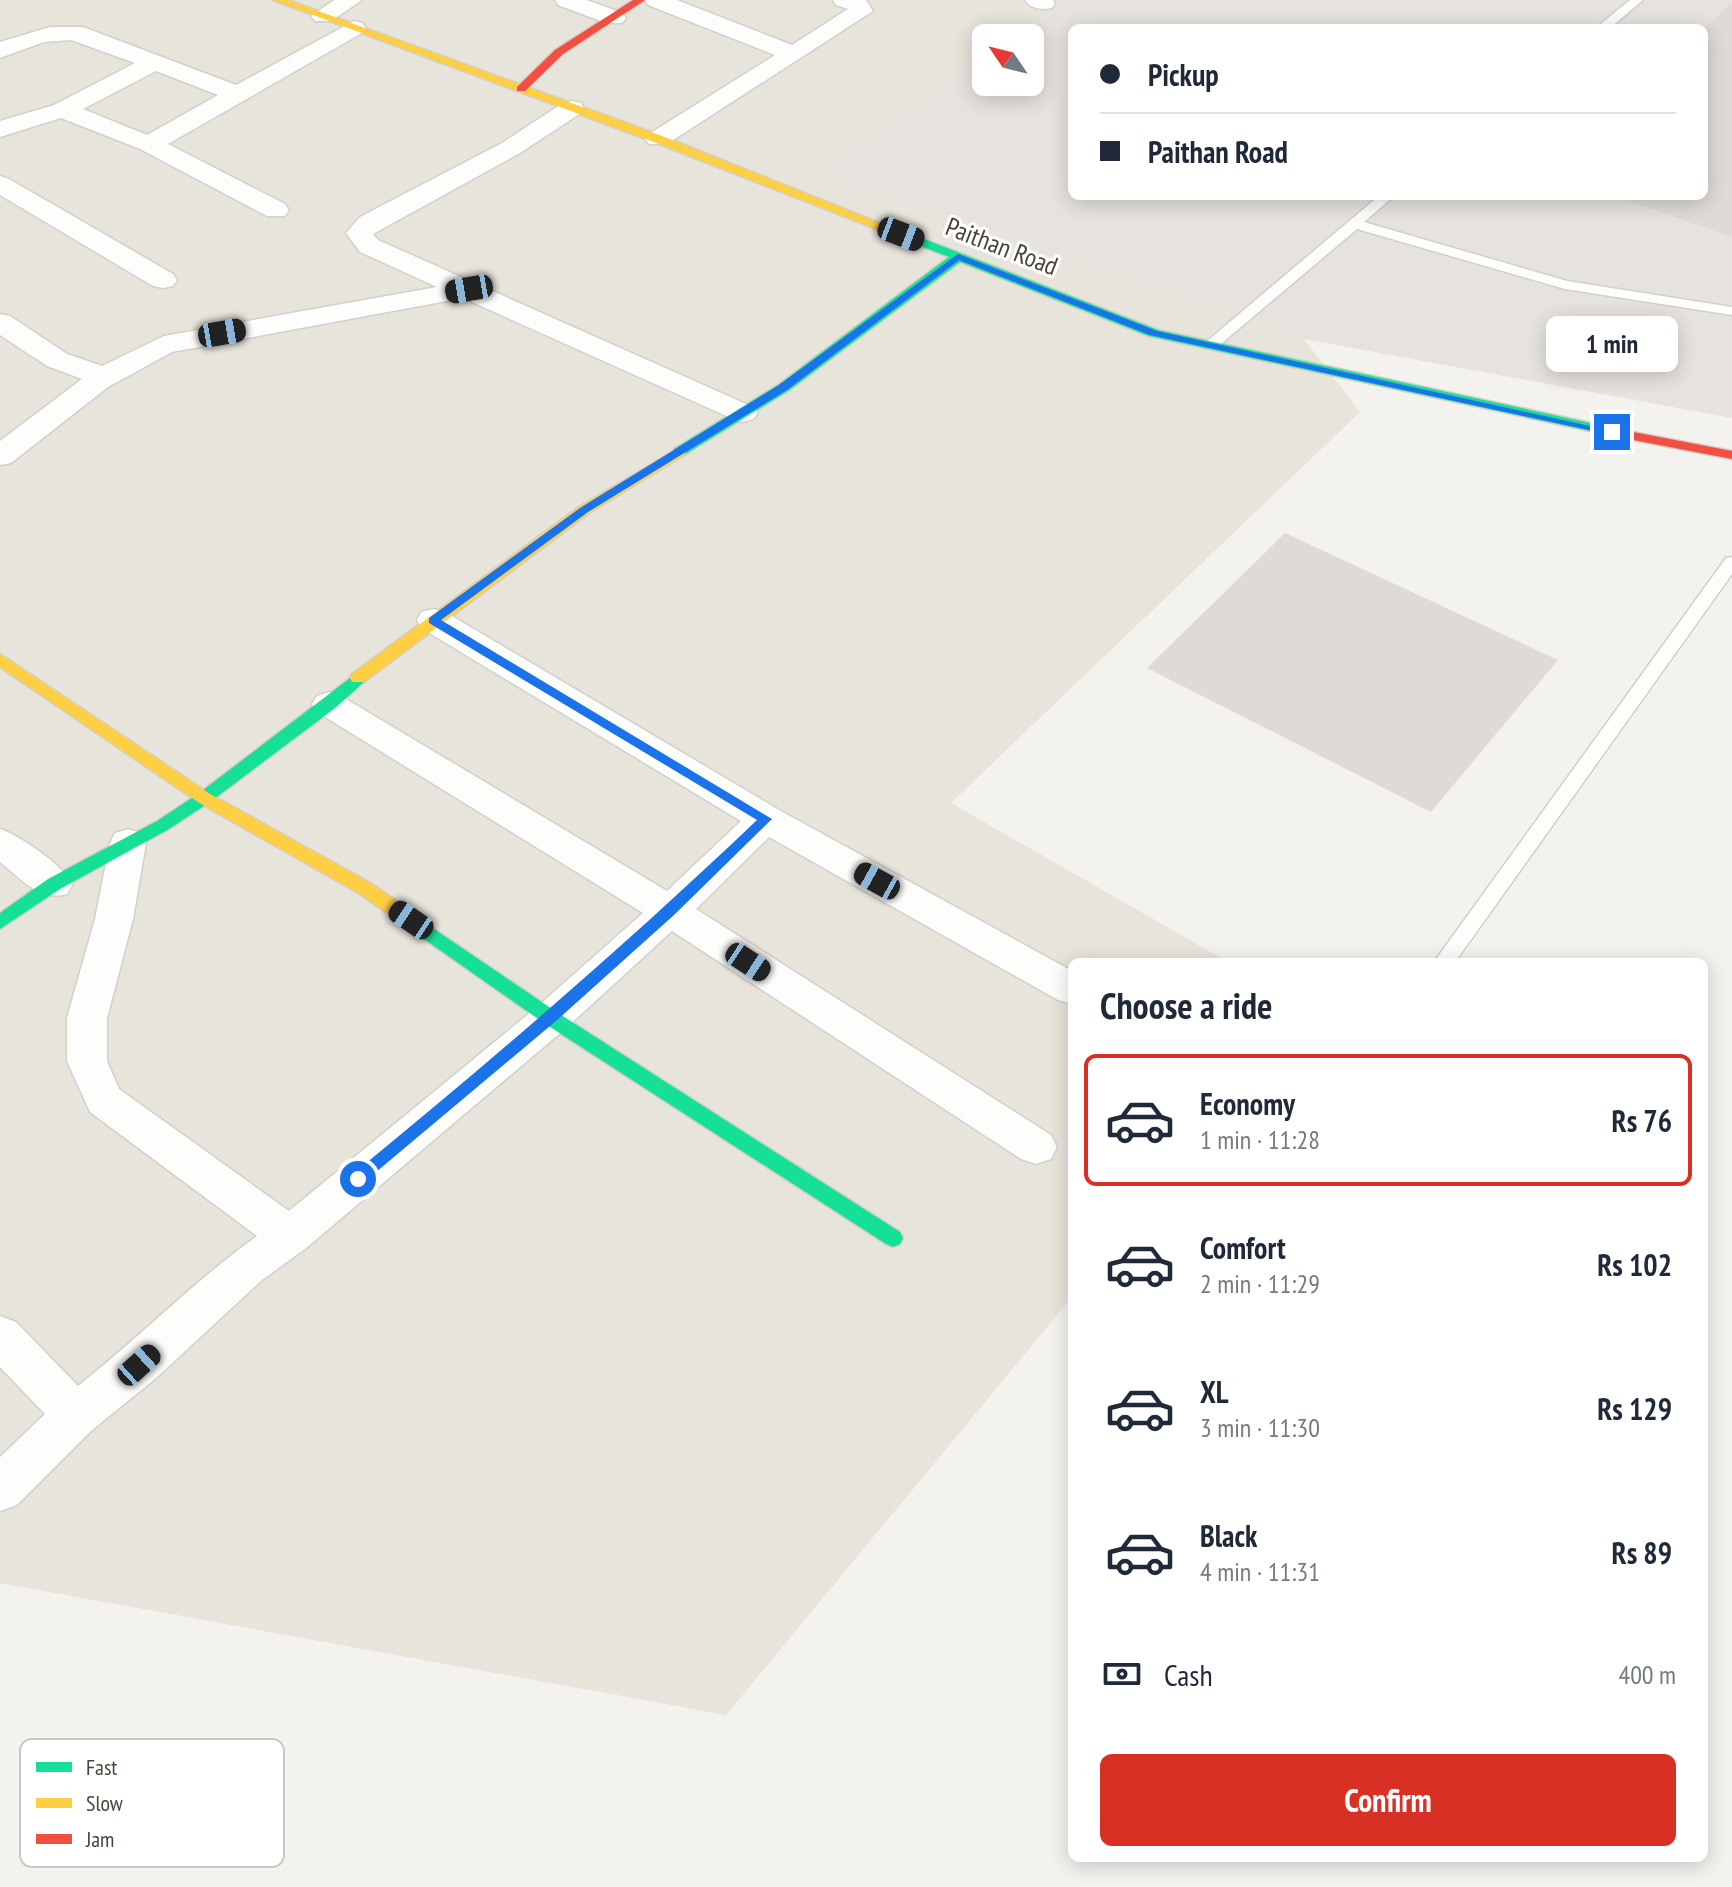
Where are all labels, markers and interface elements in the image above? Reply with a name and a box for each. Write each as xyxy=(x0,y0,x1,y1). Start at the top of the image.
north arrow xyxy=(972,24,1044,96)
map controls xyxy=(972,24,1044,96)
text: Pickup xyxy=(1148,55,1219,94)
text: Paithan Road xyxy=(1148,132,1288,171)
street label: Paithan Road xyxy=(941,210,1063,282)
car xyxy=(874,214,928,254)
car xyxy=(443,273,495,305)
callout: 1 min xyxy=(1546,316,1678,372)
car xyxy=(196,317,248,349)
text: 1 min xyxy=(1586,327,1638,360)
route end xyxy=(1594,414,1630,450)
car xyxy=(850,859,904,903)
car xyxy=(384,897,438,943)
car xyxy=(721,939,775,985)
text: Choose a ride xyxy=(1100,982,1272,1029)
icon: car xyxy=(1104,1084,1176,1156)
text: Economy xyxy=(1200,1084,1295,1123)
text: Rs 76 xyxy=(1612,1101,1672,1140)
text: 1 min · 11:28 xyxy=(1200,1123,1320,1156)
route start xyxy=(340,1161,376,1197)
icon: car xyxy=(1104,1228,1176,1300)
text: Comfort xyxy=(1200,1228,1286,1267)
text: Rs 102 xyxy=(1597,1245,1672,1284)
text: 2 min · 11:29 xyxy=(1200,1267,1320,1300)
car xyxy=(113,1340,165,1390)
icon: car xyxy=(1104,1372,1176,1444)
text: XL xyxy=(1200,1372,1229,1411)
text: Rs 129 xyxy=(1597,1389,1672,1428)
text: 3 min · 11:30 xyxy=(1200,1411,1320,1444)
icon: car xyxy=(1104,1516,1176,1588)
text: Black xyxy=(1200,1516,1257,1555)
text: Rs 89 xyxy=(1612,1533,1672,1572)
text: 4 min · 11:31 xyxy=(1200,1555,1320,1588)
icon: cash xyxy=(1100,1652,1144,1696)
text: Cash xyxy=(1164,1655,1213,1694)
text: 400 m xyxy=(1618,1658,1676,1691)
legend xyxy=(20,1739,284,1867)
text: Fast xyxy=(86,1753,117,1781)
button: Confirm xyxy=(1100,1754,1676,1846)
text: Slow xyxy=(86,1789,123,1817)
text: Jam xyxy=(85,1825,114,1853)

